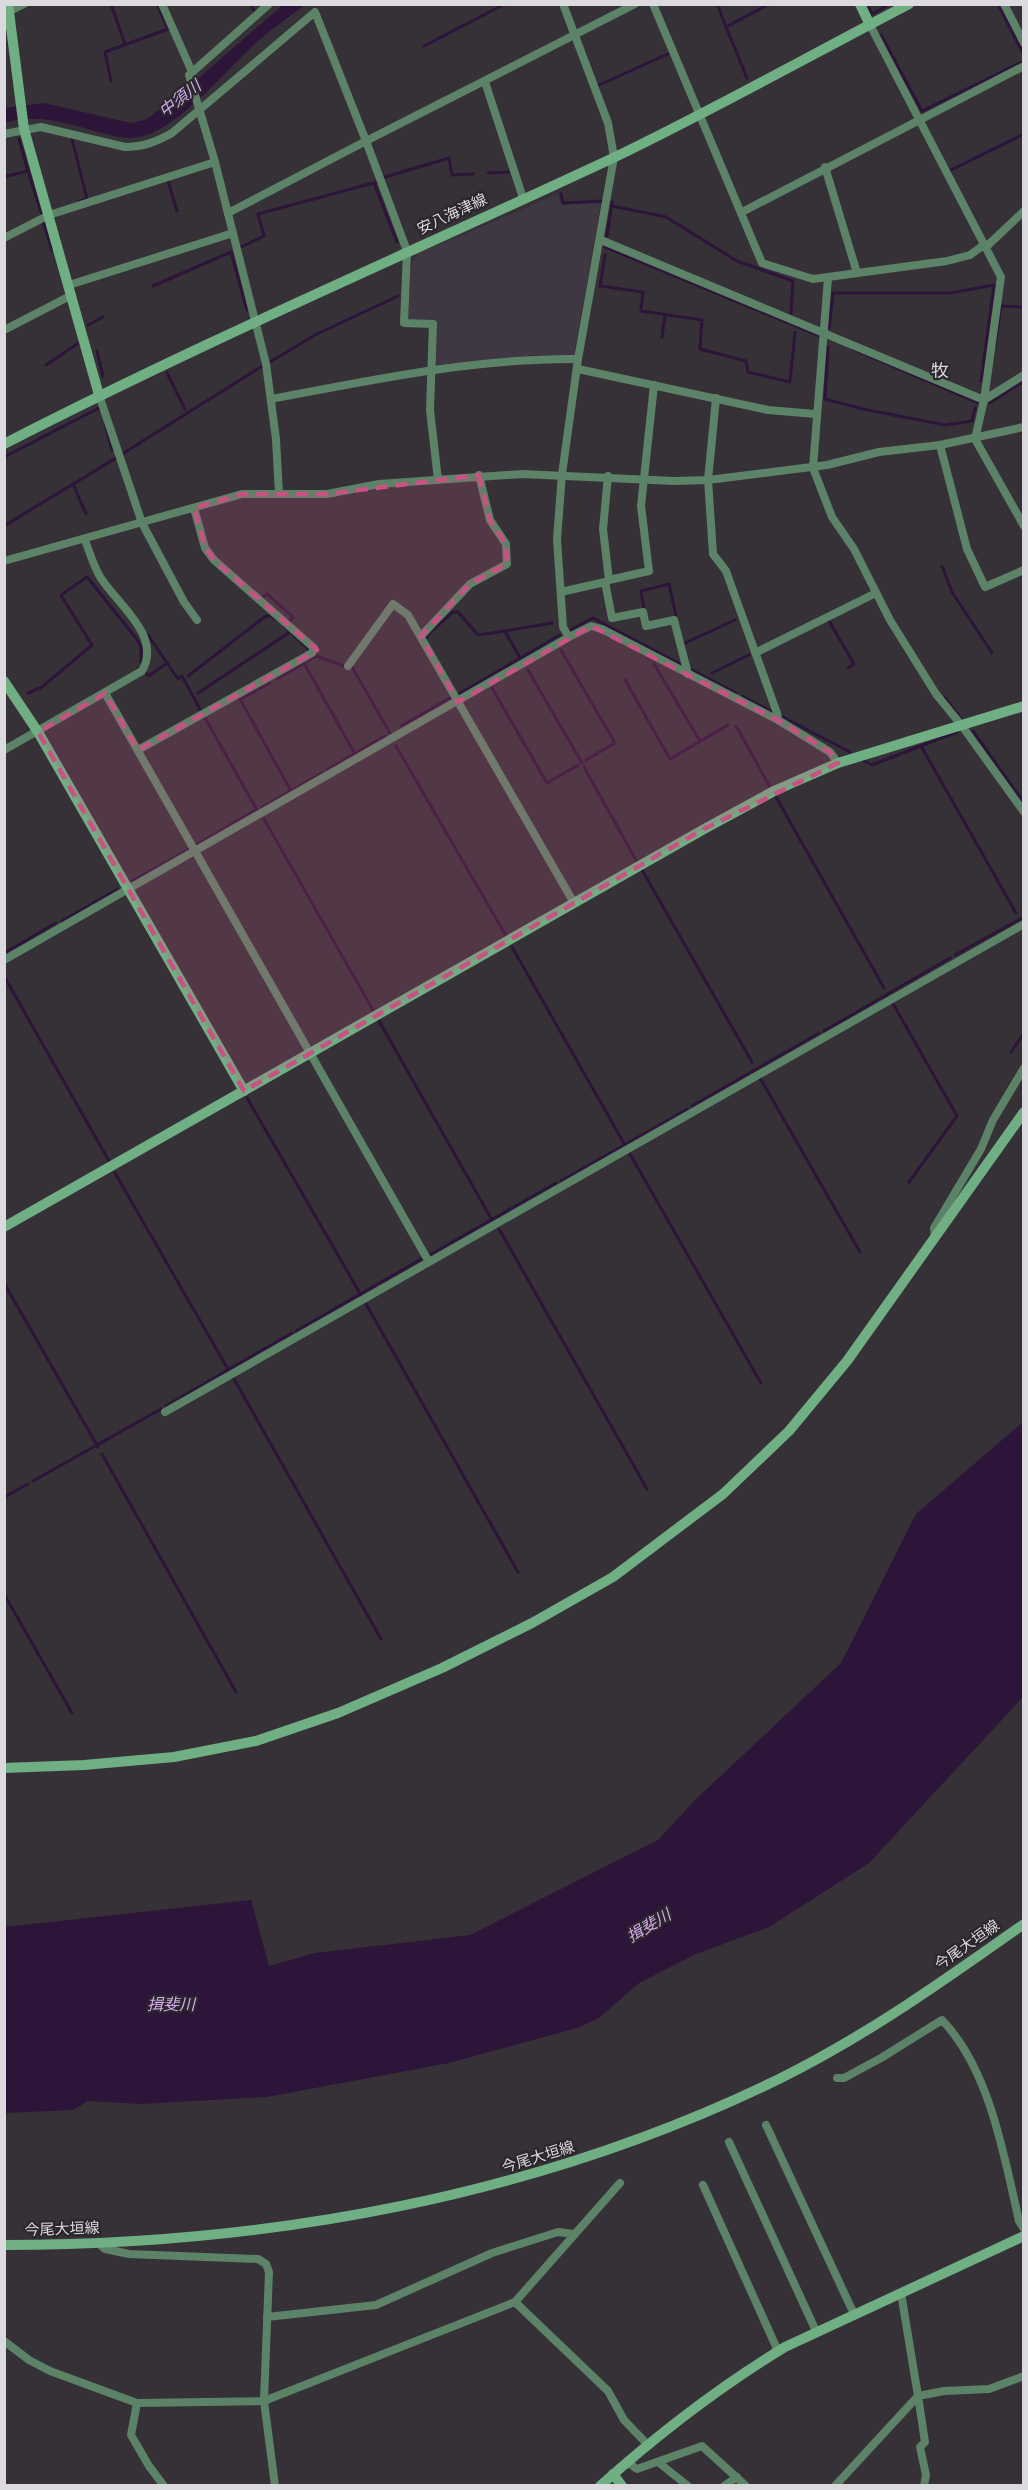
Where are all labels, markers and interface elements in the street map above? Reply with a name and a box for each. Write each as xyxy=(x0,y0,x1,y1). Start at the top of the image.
water label: 中須川 xyxy=(154,74,207,122)
street label: 安八海津線 xyxy=(414,189,490,239)
district label: 牧 xyxy=(931,359,949,383)
water label: 揖斐川 xyxy=(623,1903,677,1948)
street label: 今尾大垣線 xyxy=(931,1915,1003,1975)
water label: 揖斐川 xyxy=(147,1994,197,2016)
street label: 今尾大垣線 xyxy=(499,2136,577,2178)
street label: 今尾大垣線 xyxy=(24,2218,100,2240)

